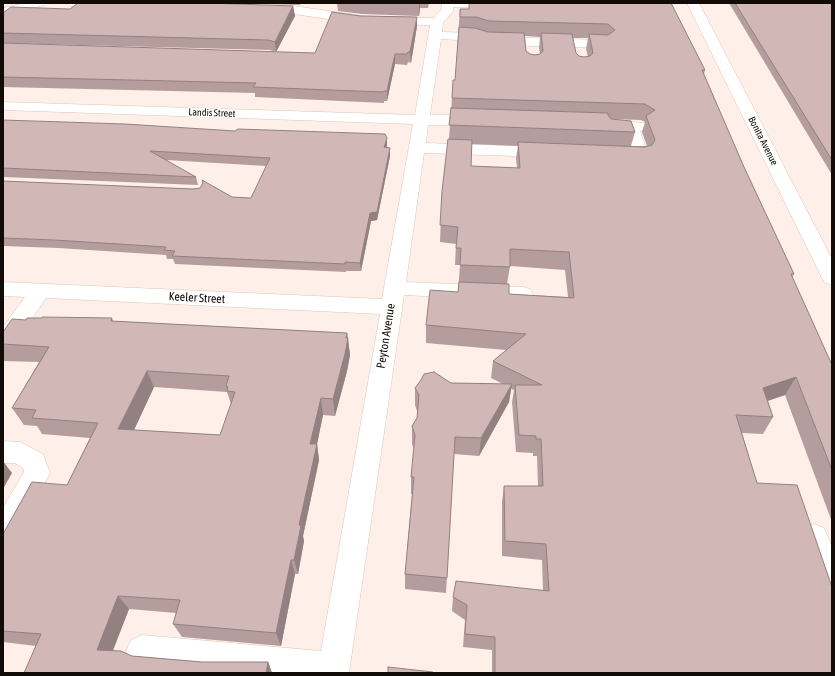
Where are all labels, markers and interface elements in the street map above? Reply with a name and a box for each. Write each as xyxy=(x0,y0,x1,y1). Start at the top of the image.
street label: Landis Street xyxy=(188,106,236,120)
street label: Bonita Avenue xyxy=(746,115,780,167)
street label: Keeler Street xyxy=(168,289,226,307)
street label: Peyton Avenue xyxy=(374,302,398,370)

